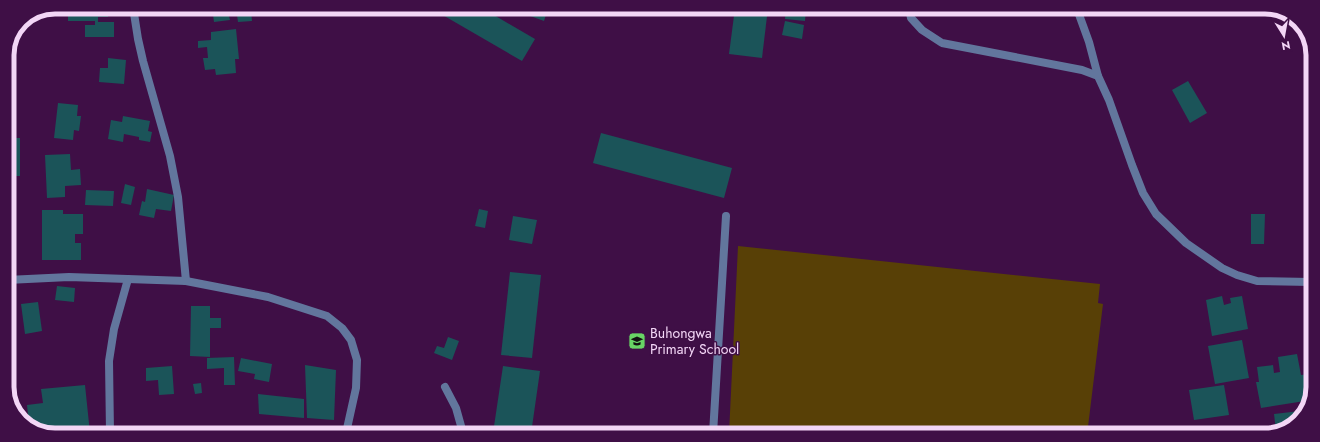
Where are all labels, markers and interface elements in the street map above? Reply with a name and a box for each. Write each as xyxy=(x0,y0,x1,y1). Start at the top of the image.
north arrow xyxy=(1264,16,1304,56)
text: N xyxy=(1280,37,1292,55)
place label: Buhongwa Primary School xyxy=(650,323,739,359)
school or university icon: Buhongwa Primary School xyxy=(627,331,647,351)

